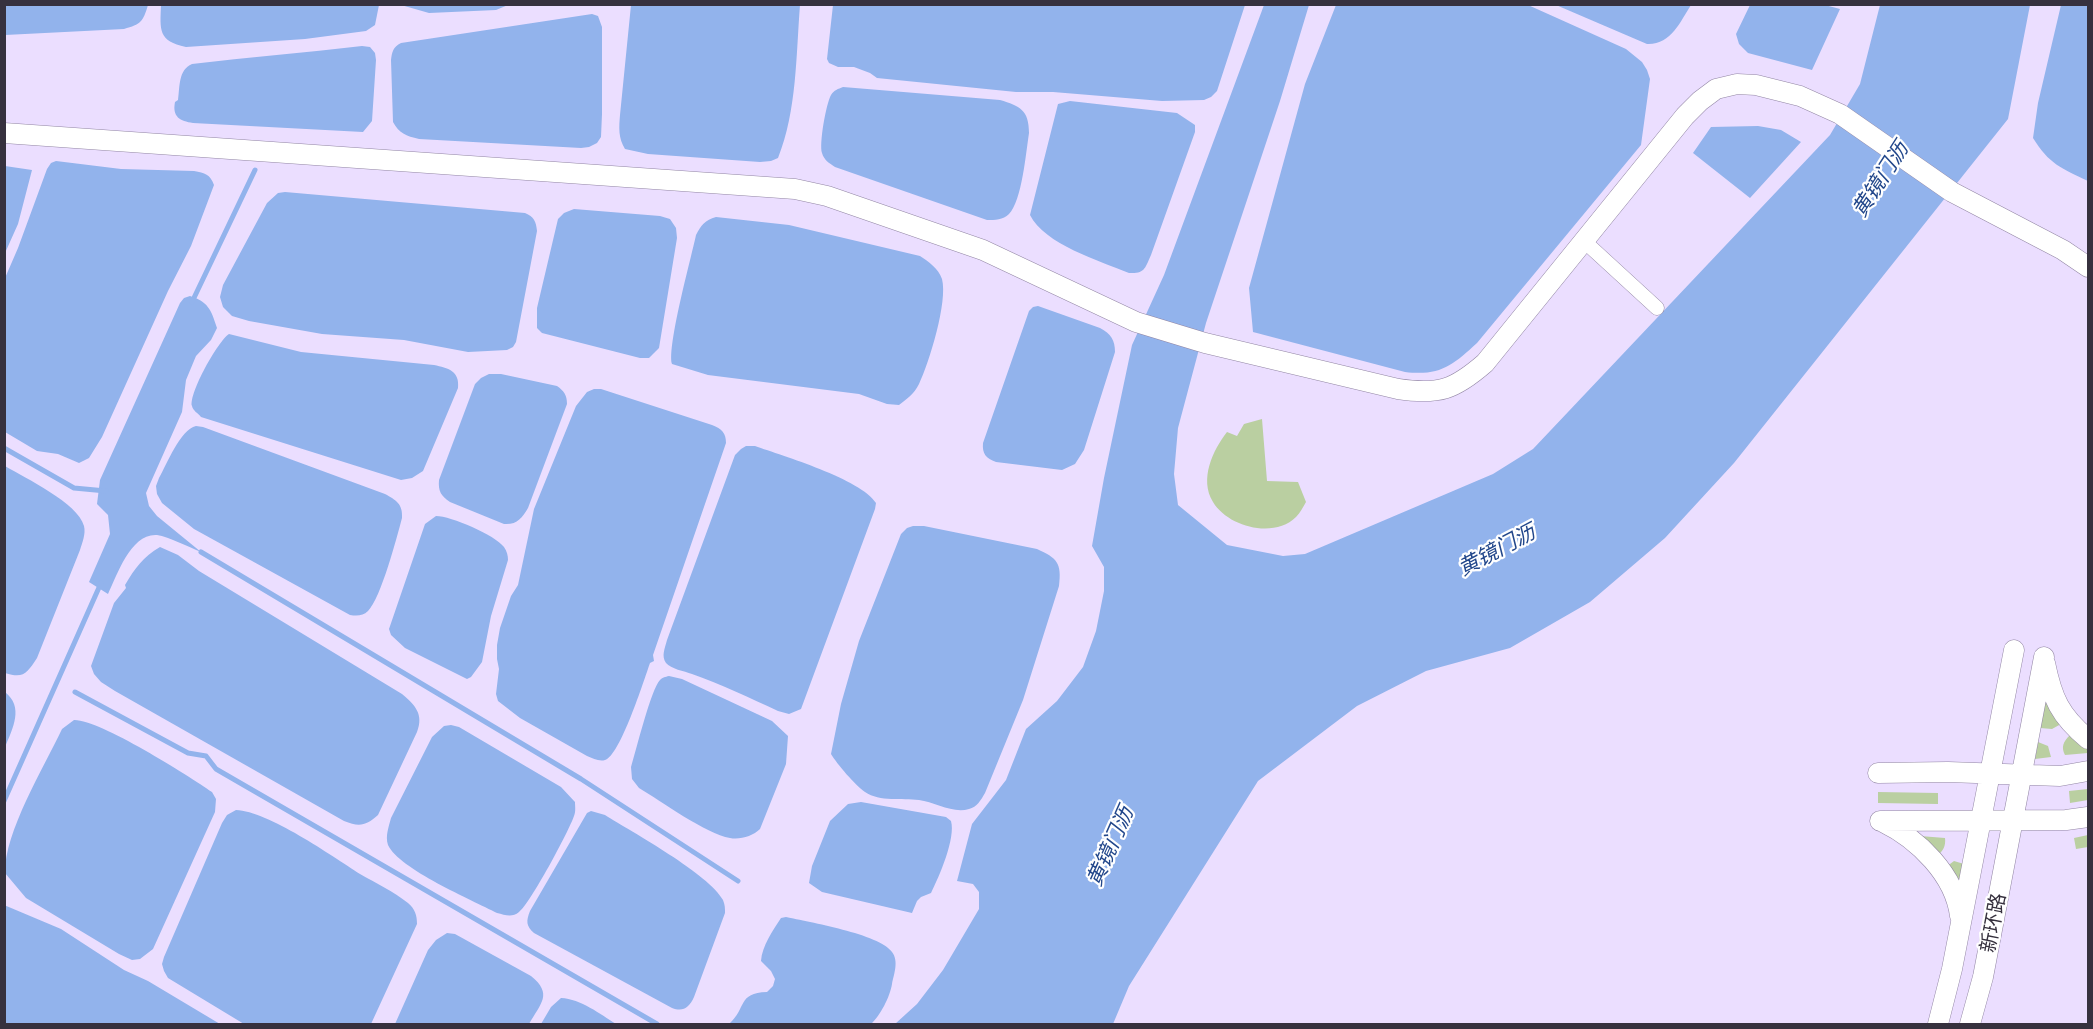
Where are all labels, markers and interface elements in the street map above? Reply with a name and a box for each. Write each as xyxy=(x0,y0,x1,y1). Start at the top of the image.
water label: 黄镜门沥 xyxy=(1848,138,1914,222)
water label: 黄镜门沥 xyxy=(1454,520,1540,582)
water label: 黄镜门沥 xyxy=(1082,804,1140,890)
street label: 新环路 xyxy=(1976,891,2012,955)

